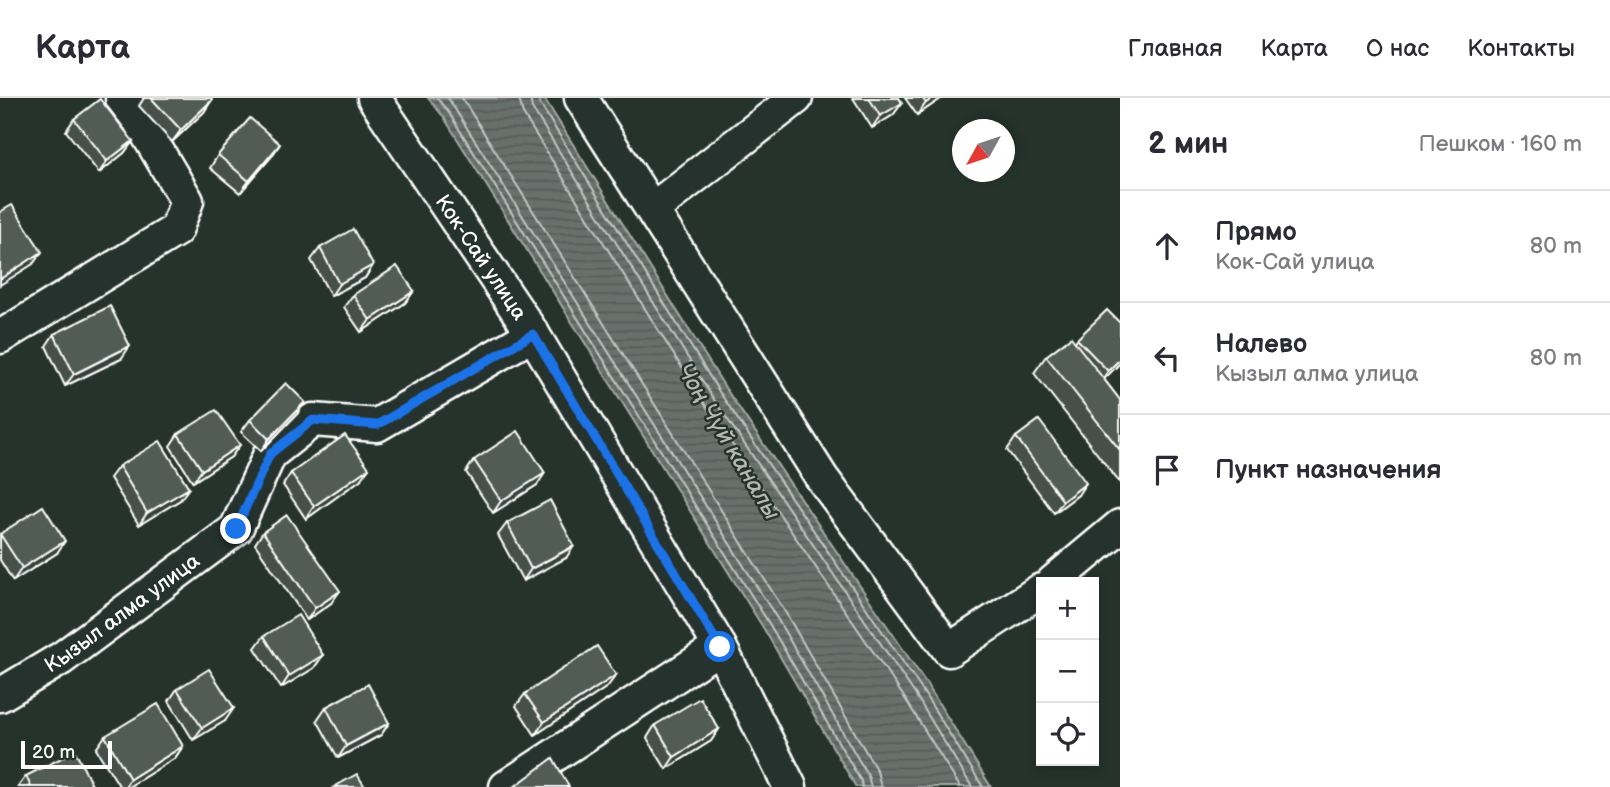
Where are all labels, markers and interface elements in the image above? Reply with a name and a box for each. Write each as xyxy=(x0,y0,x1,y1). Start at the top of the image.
text: Карта xyxy=(35,28,130,68)
text: Главная xyxy=(1128,34,1222,63)
text: Карта xyxy=(1260,34,1328,63)
text: О нас xyxy=(1366,34,1429,63)
text: Контакты xyxy=(1467,34,1575,63)
north arrow xyxy=(952,119,1015,182)
text: 2 мин xyxy=(1148,126,1228,162)
text: Пешком · 160 m xyxy=(1419,130,1582,158)
street label: Кок-Сай улица xyxy=(430,190,532,325)
text: Прямо xyxy=(1215,217,1297,248)
icon: ahead xyxy=(1148,227,1186,265)
text: 80 m xyxy=(1530,232,1582,260)
text: Кок-Сай улица xyxy=(1215,248,1375,276)
text: Налево xyxy=(1215,329,1307,360)
icon: left xyxy=(1148,339,1186,377)
text: 80 m xyxy=(1530,344,1582,372)
water label: Чоң Чүй каналы xyxy=(670,358,786,525)
text: Кызыл алма улица xyxy=(1215,360,1419,388)
icon: arrive xyxy=(1148,451,1186,489)
text: Пункт назначения xyxy=(1215,455,1441,486)
route end xyxy=(220,513,251,544)
street label: Кызыл алма улица xyxy=(40,548,205,678)
map controls xyxy=(1036,577,1099,766)
button: + xyxy=(1036,577,1099,640)
route start xyxy=(704,631,735,662)
button: − xyxy=(1036,640,1099,703)
button: locate xyxy=(1036,703,1099,766)
scale bar xyxy=(21,738,112,770)
text: 20 m xyxy=(32,741,75,764)

